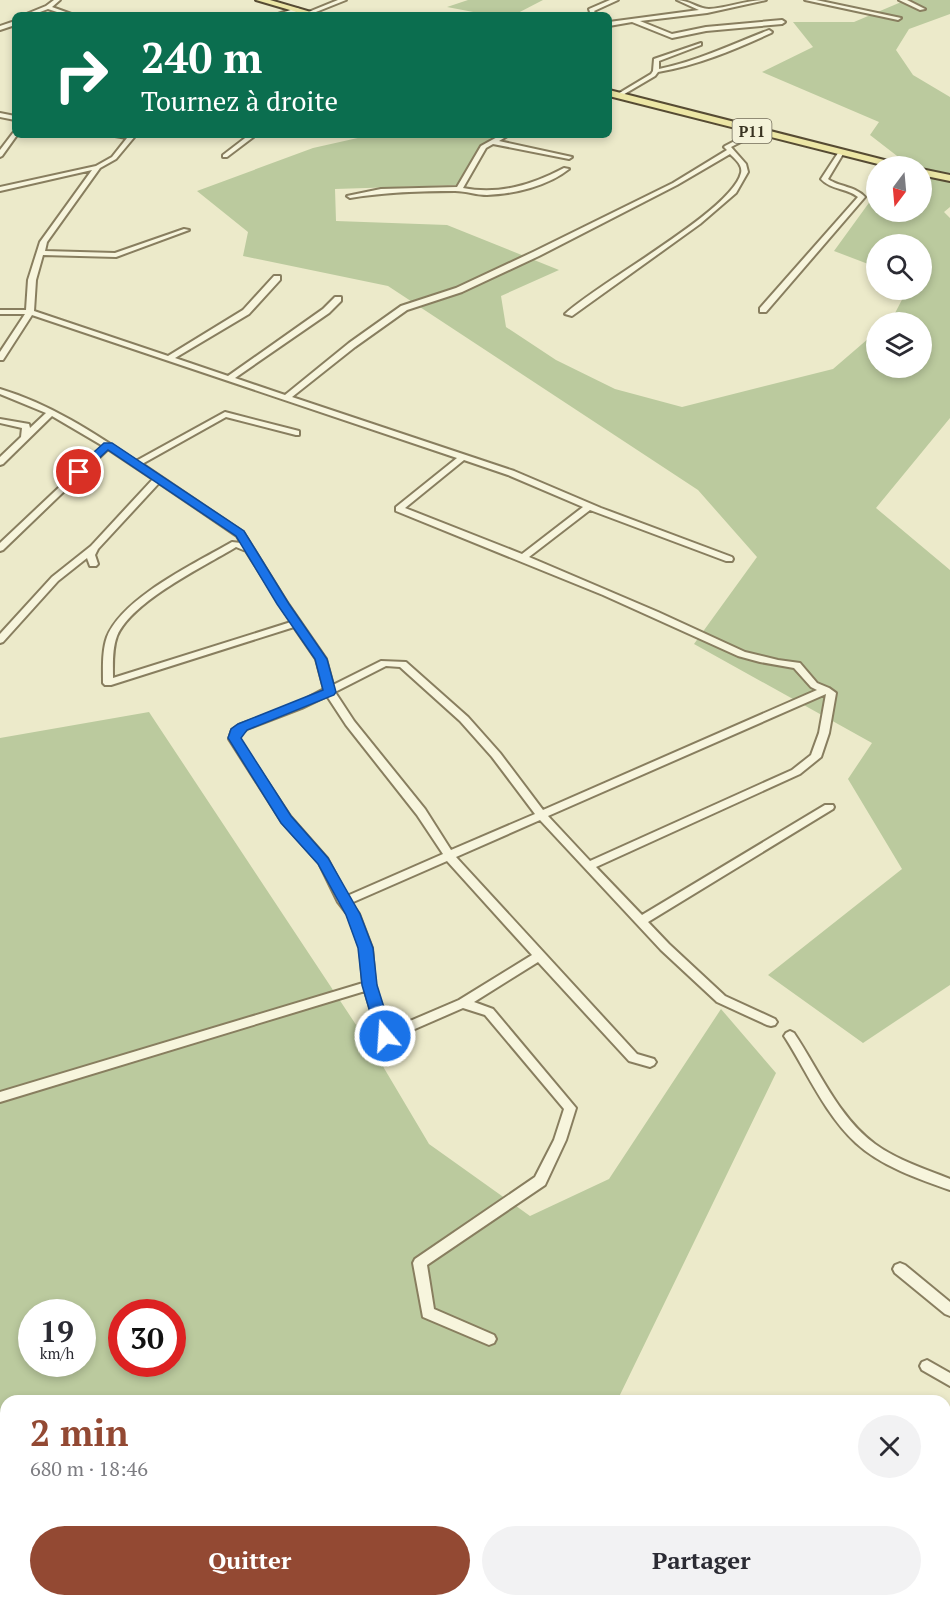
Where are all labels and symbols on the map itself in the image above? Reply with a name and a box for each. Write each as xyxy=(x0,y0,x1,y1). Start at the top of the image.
road number: P11 xyxy=(732,119,771,143)
north arrow xyxy=(866,156,932,222)
pin xyxy=(53,446,104,497)
position arrow xyxy=(353,1004,417,1068)
speed limit sign: 30 xyxy=(108,1299,186,1377)

